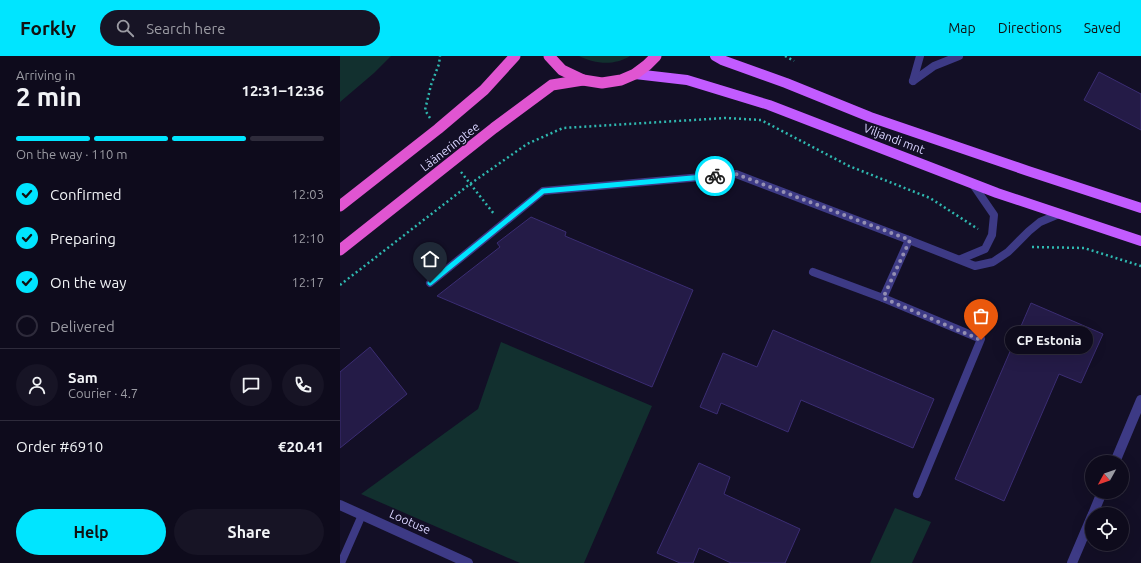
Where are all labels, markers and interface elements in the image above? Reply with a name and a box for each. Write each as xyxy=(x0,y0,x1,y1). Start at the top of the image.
search box xyxy=(100,10,380,46)
text: Forkly xyxy=(20,17,76,39)
icon: search xyxy=(114,17,136,39)
text: Search here xyxy=(146,20,225,37)
text: Map xyxy=(948,20,976,36)
text: Directions xyxy=(998,20,1062,36)
text: Saved xyxy=(1084,20,1121,36)
text: Arriving in xyxy=(16,68,75,82)
text: 2 min xyxy=(16,82,82,111)
text: 12:31–12:36 xyxy=(241,82,324,99)
street label: Lääneringtee xyxy=(418,120,482,174)
street label: Viljandi mnt xyxy=(862,121,927,156)
text: On the way · 110 m xyxy=(16,147,128,161)
courier xyxy=(695,156,735,196)
icon: bike xyxy=(704,165,726,187)
icon: check xyxy=(16,183,38,205)
text: Confirmed xyxy=(50,186,122,203)
text: 12:03 xyxy=(291,187,324,201)
icon: check xyxy=(16,227,38,249)
text: Preparing xyxy=(50,230,116,247)
text: 12:10 xyxy=(291,231,324,245)
pin xyxy=(413,242,447,283)
icon: home xyxy=(419,248,441,270)
icon: check xyxy=(16,271,38,293)
text: On the way xyxy=(50,274,126,291)
text: 12:17 xyxy=(291,275,324,289)
pin xyxy=(964,299,998,340)
icon: bag xyxy=(970,305,992,327)
text: Delivered xyxy=(50,318,115,335)
callout: CP Estonia xyxy=(1005,326,1093,354)
text: CP Estonia xyxy=(1017,333,1082,347)
button: person xyxy=(16,364,58,406)
button: chat xyxy=(230,364,272,406)
button: phone xyxy=(282,364,324,406)
text: Sam xyxy=(68,369,98,386)
text: Courier · 4.7 xyxy=(68,386,138,400)
text: Order #6910 xyxy=(16,438,103,455)
text: €20.41 xyxy=(278,438,324,455)
north arrow xyxy=(1085,455,1129,499)
map controls xyxy=(1085,455,1129,551)
street label: Lootuse xyxy=(388,507,433,536)
button: locate xyxy=(1085,507,1129,551)
button: Help xyxy=(16,509,166,555)
button: Share xyxy=(174,509,324,555)

